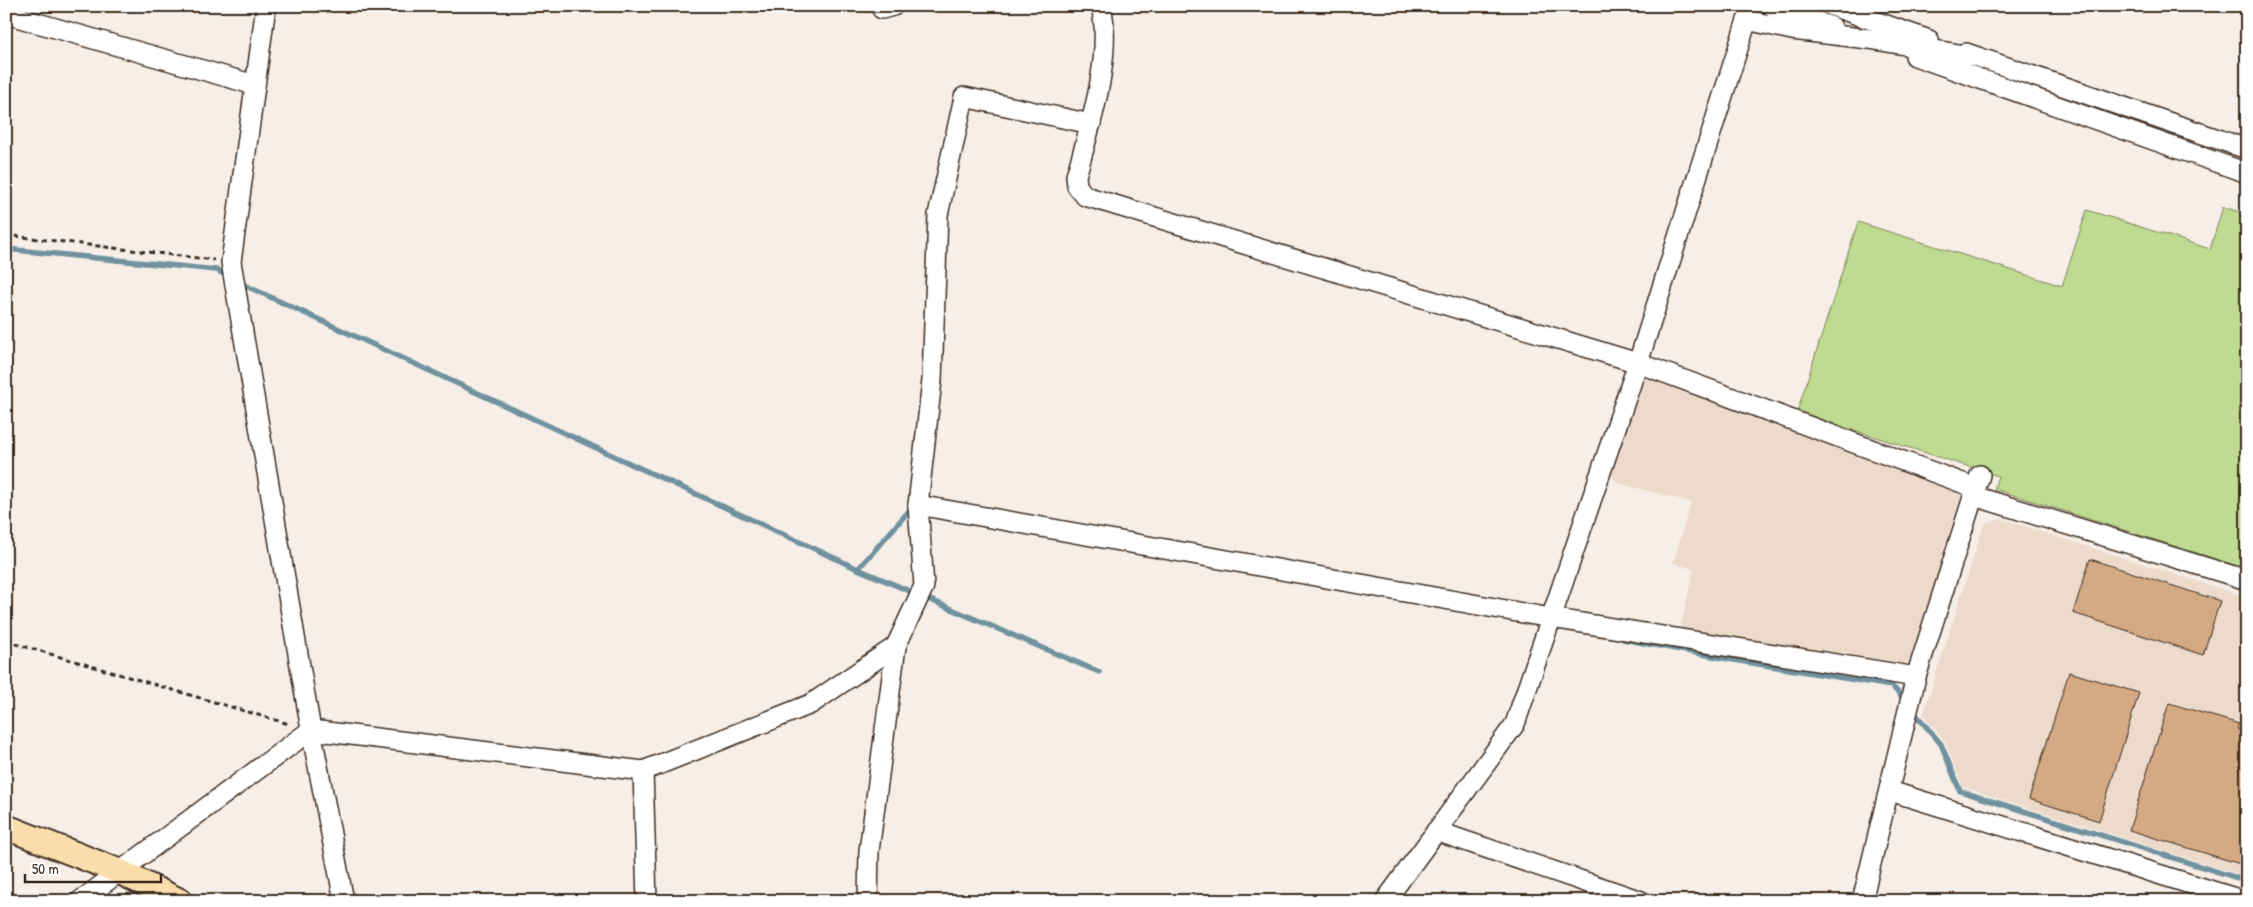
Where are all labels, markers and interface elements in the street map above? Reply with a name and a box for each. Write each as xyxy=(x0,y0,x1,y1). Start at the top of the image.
scale bar xyxy=(25,852,161,884)
text: 50 m xyxy=(32,858,59,879)

